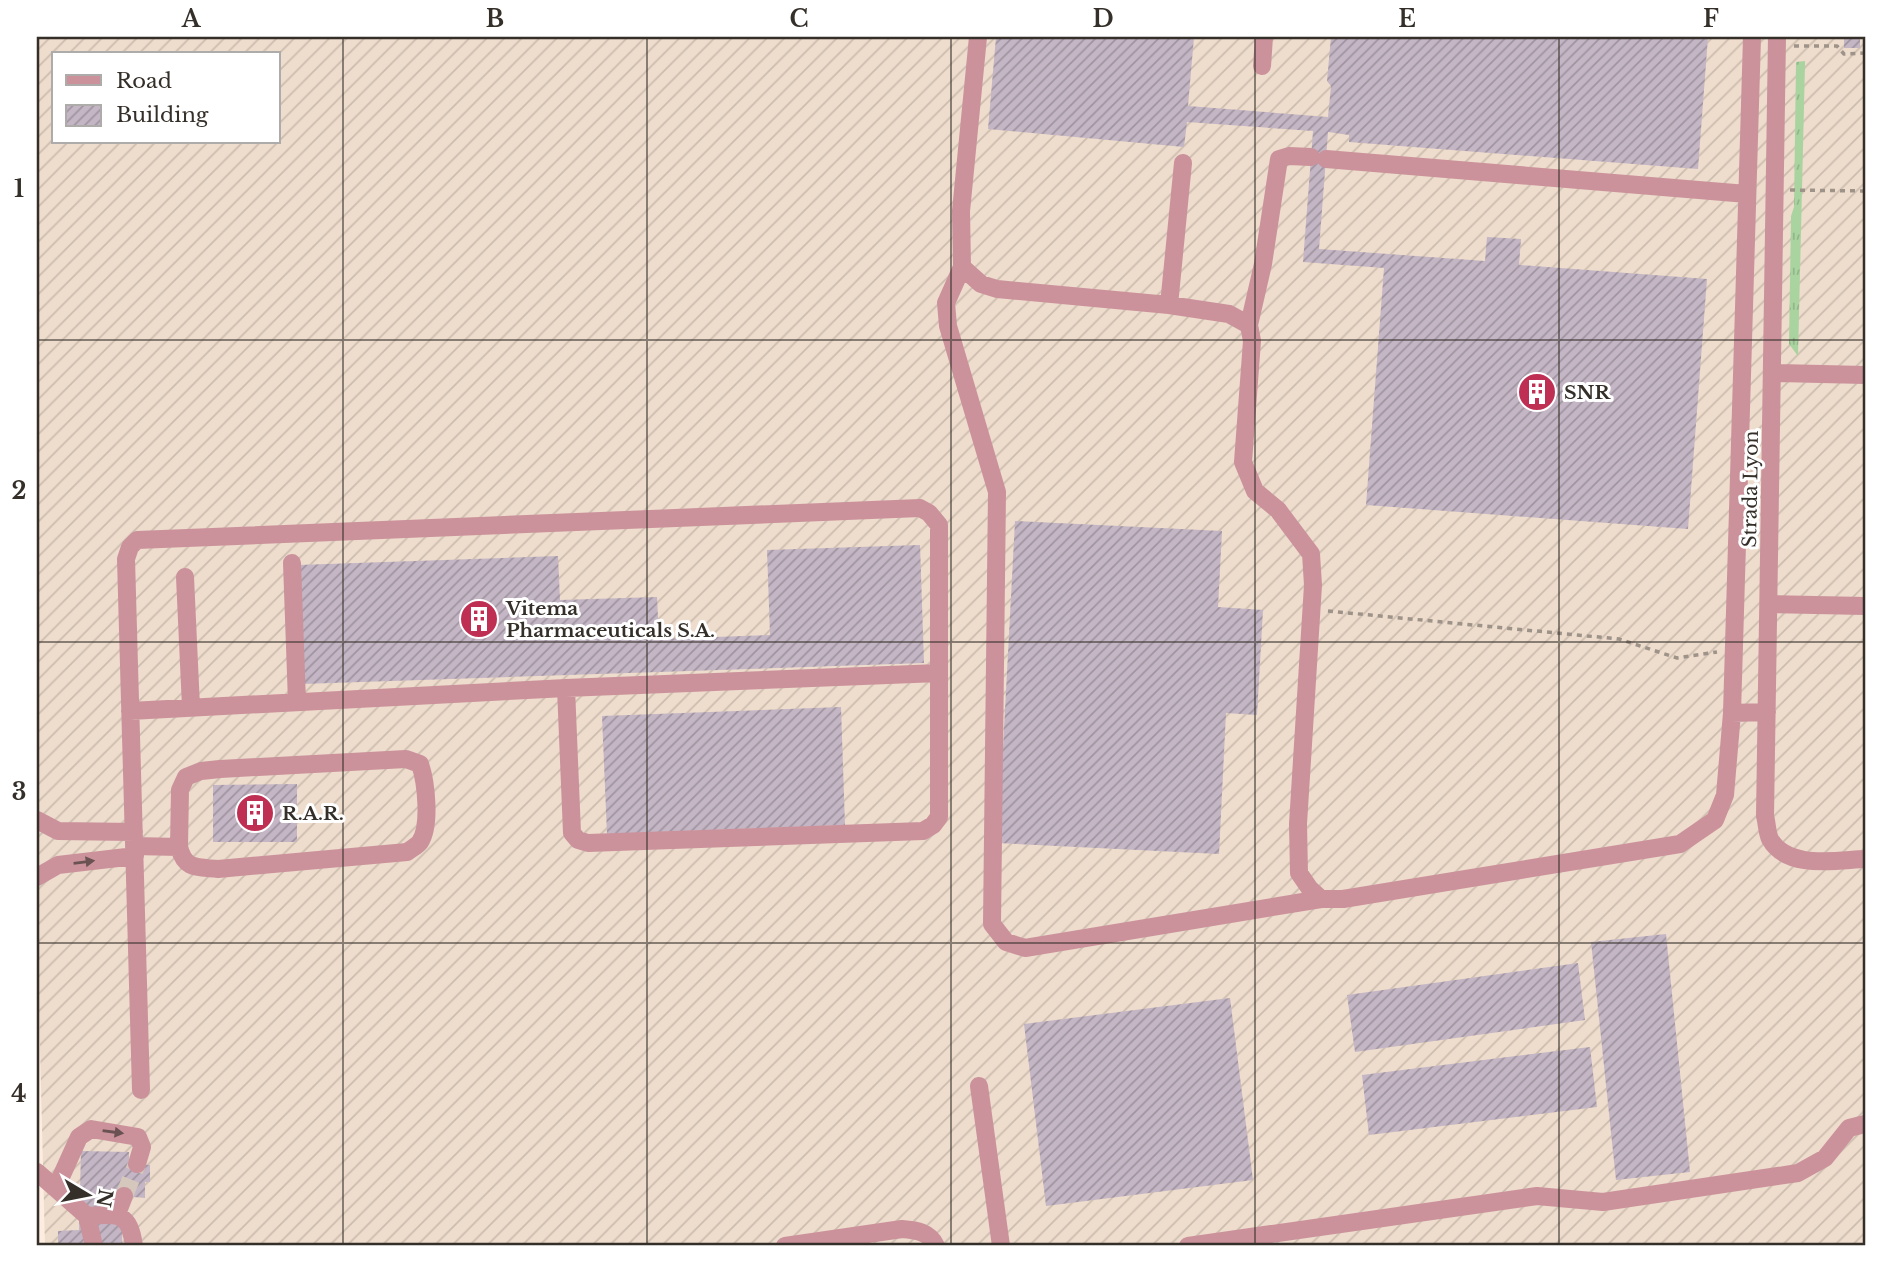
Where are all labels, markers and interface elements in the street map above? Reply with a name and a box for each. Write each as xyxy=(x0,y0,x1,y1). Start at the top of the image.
text: A xyxy=(181,5,202,33)
text: B xyxy=(486,5,504,33)
text: C xyxy=(790,5,808,33)
text: D xyxy=(1092,5,1114,33)
text: E xyxy=(1398,5,1416,33)
text: F xyxy=(1703,5,1719,33)
legend xyxy=(52,52,280,144)
text: Road xyxy=(116,68,172,94)
text: Building xyxy=(116,102,209,128)
text: 1 xyxy=(14,175,24,203)
building icon: SNR xyxy=(1516,371,1558,413)
place label: SNR xyxy=(1564,381,1611,404)
street label: Strada Lyon xyxy=(1738,430,1763,548)
text: 2 xyxy=(12,477,26,505)
place label: Vitema Pharmaceuticals S.A. xyxy=(505,597,715,642)
building icon: Vitema Pharmaceuticals S.A. xyxy=(458,598,500,640)
text: 3 xyxy=(12,778,26,806)
building icon: R.A.R. xyxy=(234,792,276,834)
place label: R.A.R. xyxy=(282,802,344,825)
one-way arrow xyxy=(73,857,95,868)
text: 4 xyxy=(11,1080,27,1108)
one-way arrow xyxy=(102,1127,124,1138)
north arrow xyxy=(52,1160,122,1230)
text: N xyxy=(91,1187,117,1209)

